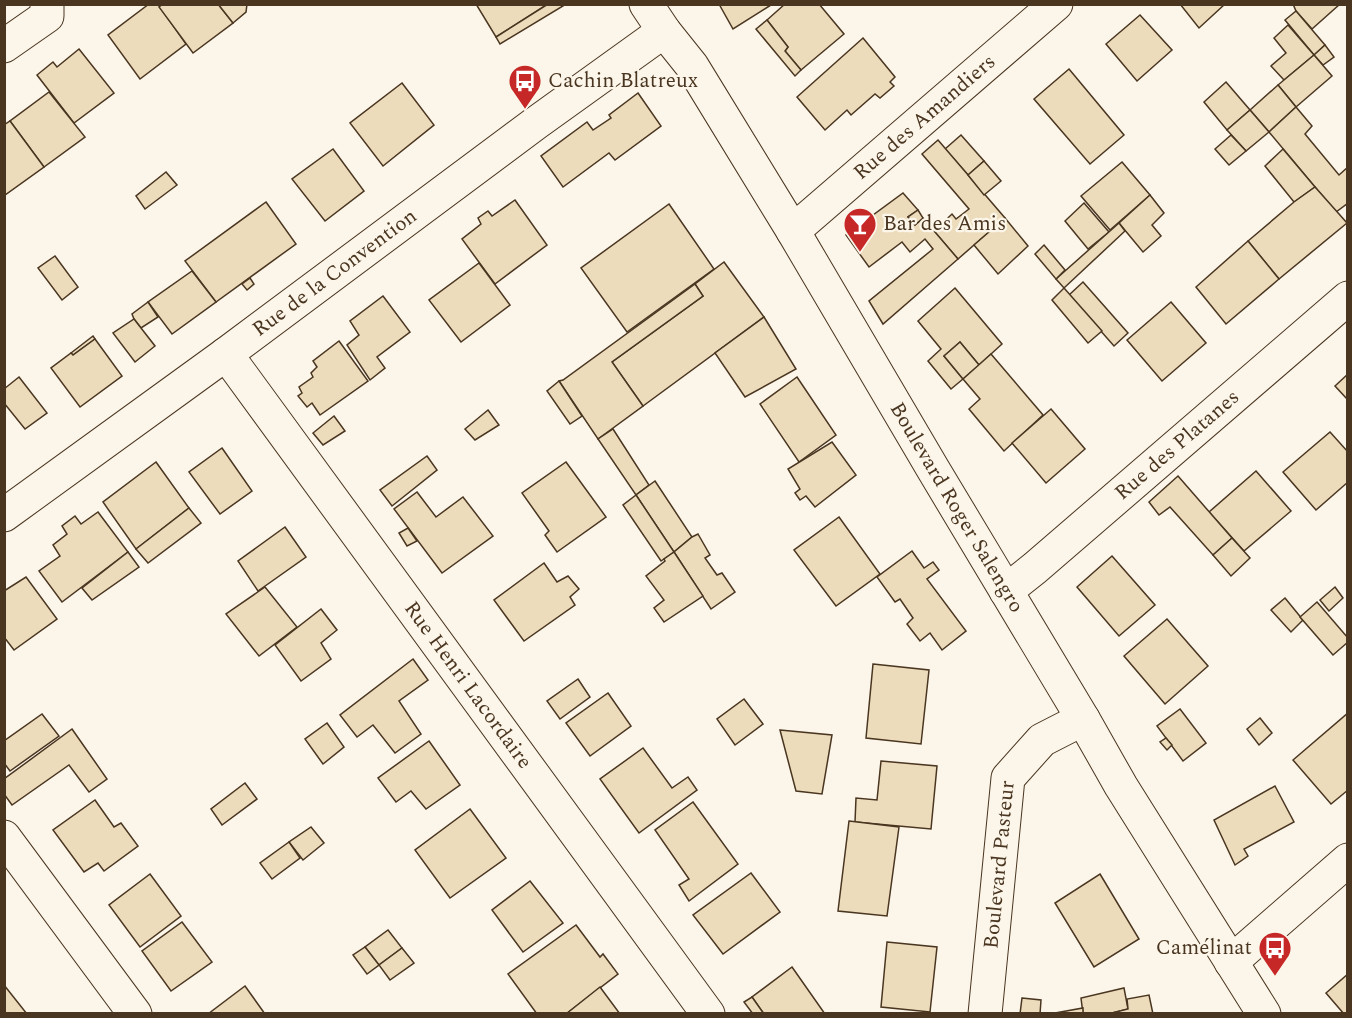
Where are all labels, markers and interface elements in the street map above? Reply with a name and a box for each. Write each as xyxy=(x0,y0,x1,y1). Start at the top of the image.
street label: Rue des Amandiers xyxy=(846,47,1003,188)
bus stop icon: Cachin Blatreux xyxy=(507,63,543,110)
place label: Cachin Blatreux xyxy=(548,65,698,97)
street label: Rue de la Convention xyxy=(246,201,424,345)
bar icon: Bar des Amis xyxy=(842,206,878,253)
place label: Bar des Amis xyxy=(883,208,1006,240)
street label: Rue des Platanes xyxy=(1108,382,1247,508)
street label: Boulevard Roger Salengro xyxy=(881,396,1032,619)
street label: Rue Henri Lacordaire xyxy=(396,594,540,776)
street label: Boulevard Pasteur xyxy=(975,779,1024,950)
bus stop icon: Camélinat xyxy=(1257,930,1293,977)
place label: Camélinat xyxy=(1156,932,1252,964)

